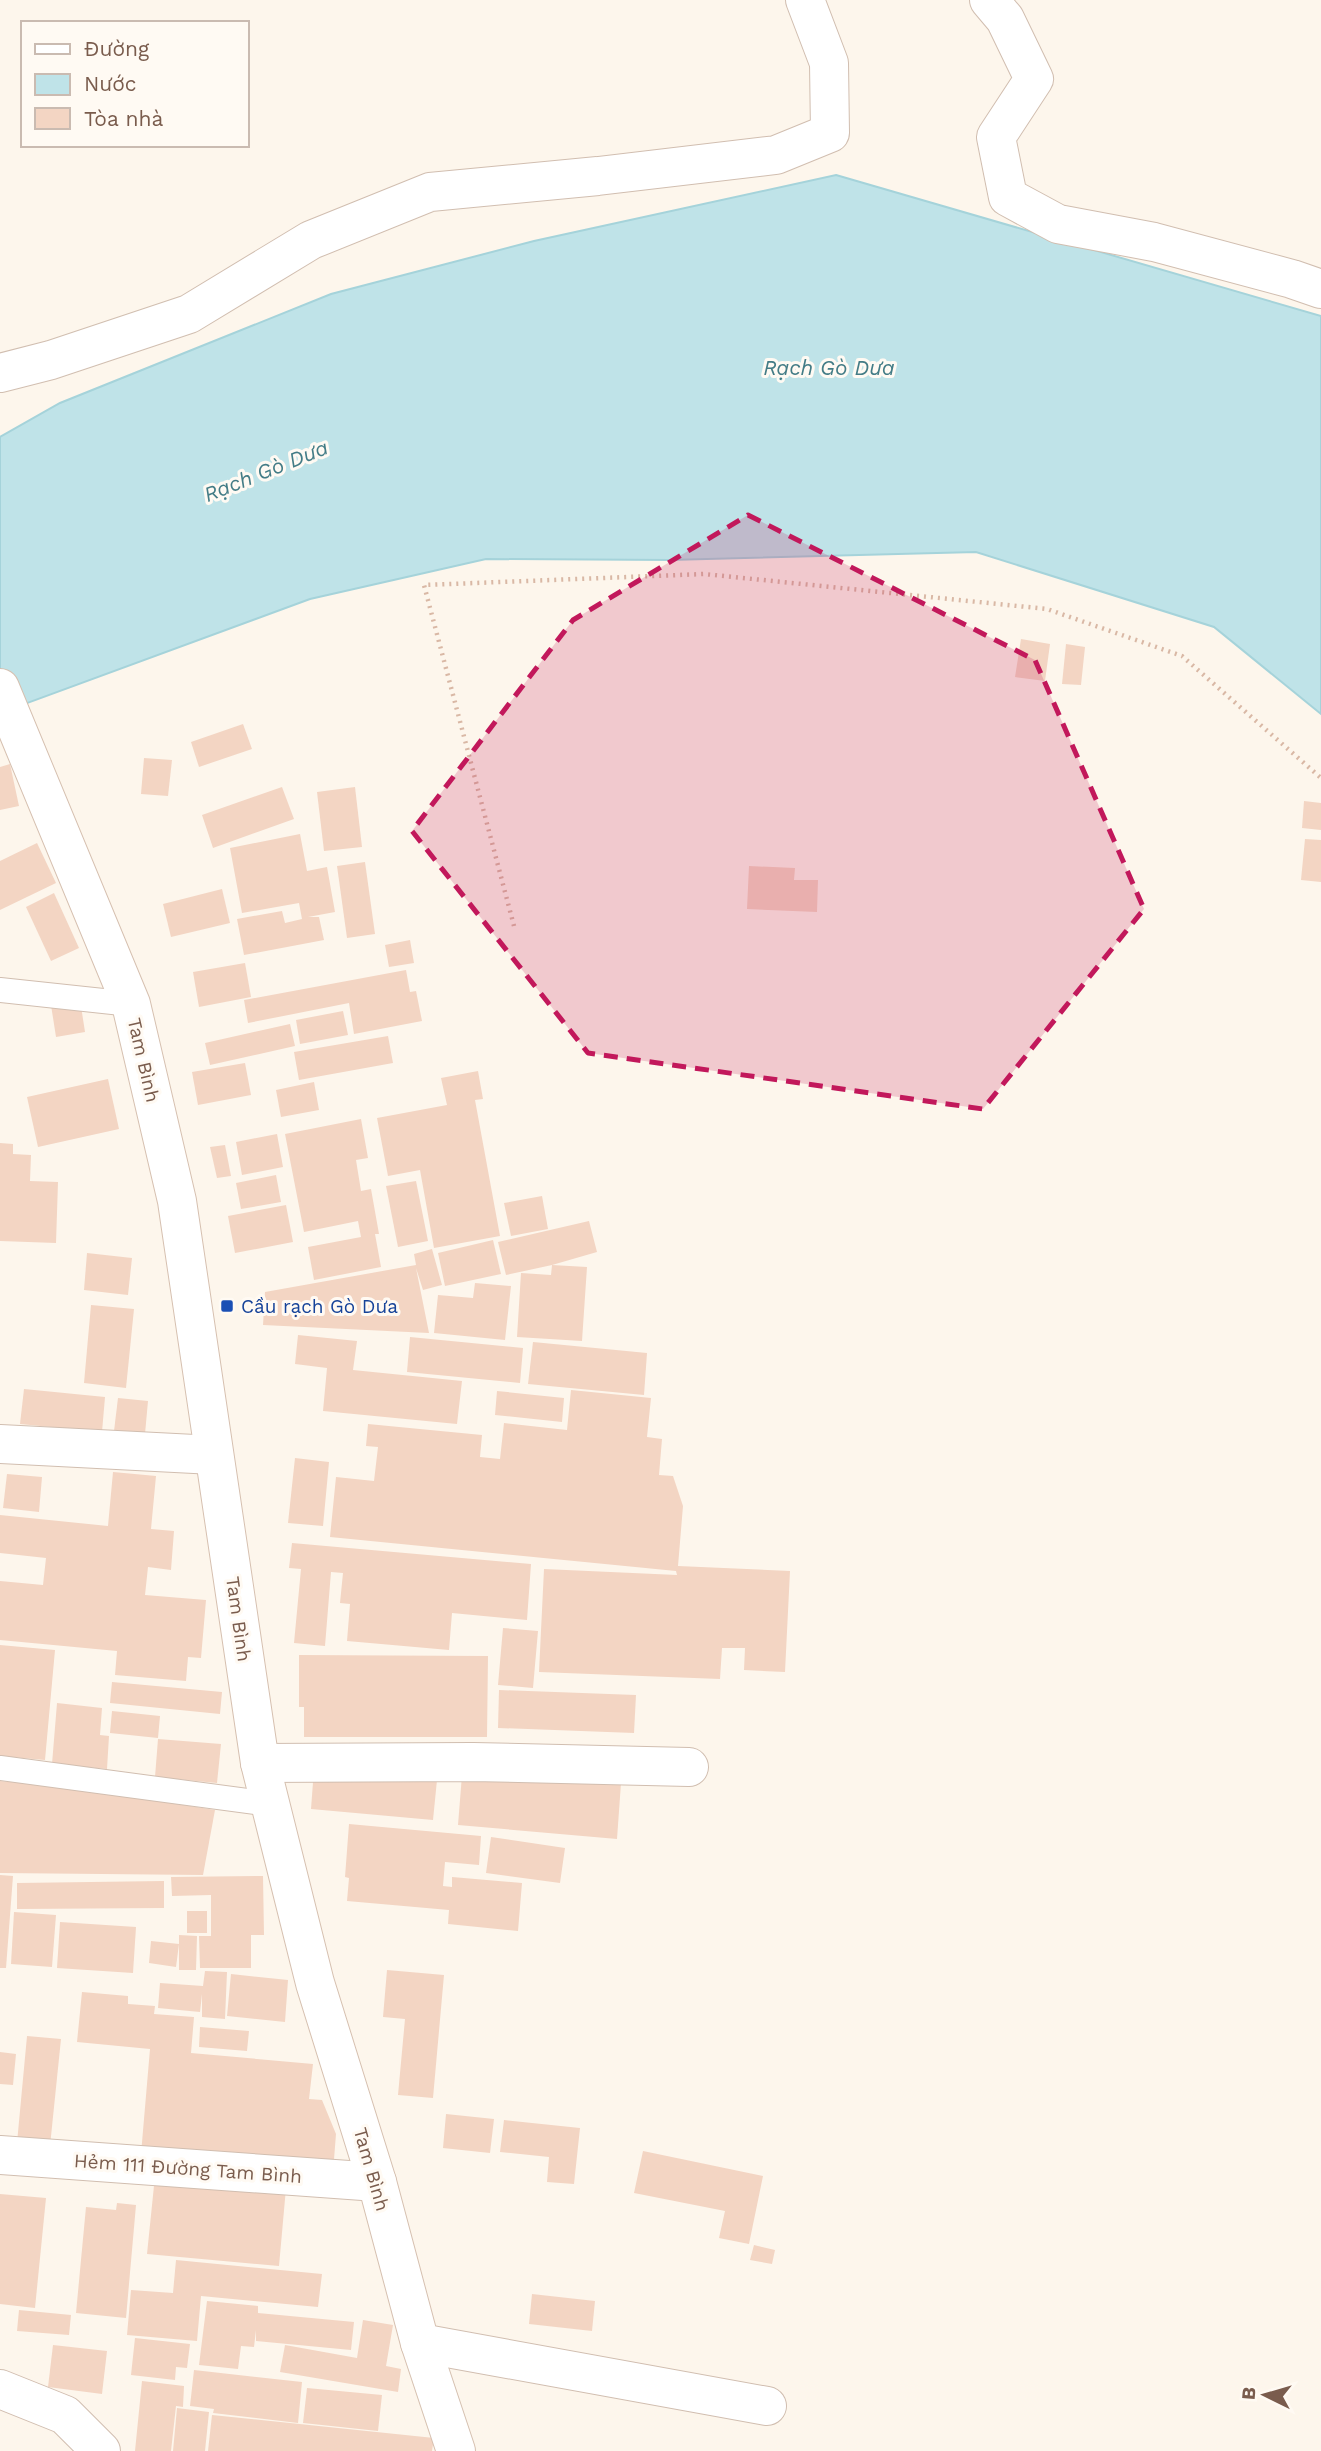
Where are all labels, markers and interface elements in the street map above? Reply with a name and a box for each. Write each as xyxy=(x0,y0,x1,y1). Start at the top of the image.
legend xyxy=(21,21,248,147)
text: Đường xyxy=(84,36,150,61)
text: Nước xyxy=(84,71,137,96)
text: Tòa nhà xyxy=(84,106,164,131)
water label: Rạch Gò Dưa xyxy=(763,355,895,380)
water label: Rạch Gò Dưa xyxy=(200,434,332,507)
street label: Tam Bình xyxy=(123,1016,164,1105)
place label: Cầu rạch Gò Dưa xyxy=(241,1295,398,1318)
marker: Cầu rạch Gò Dưa xyxy=(219,1298,235,1314)
street label: Tam Bình xyxy=(221,1575,256,1663)
street label: Tam Bình xyxy=(349,2125,394,2214)
street label: Hẻm 111 Đường Tam Bình xyxy=(73,2149,303,2188)
north arrow xyxy=(1230,2360,1300,2430)
text: B xyxy=(1237,2386,1261,2401)

